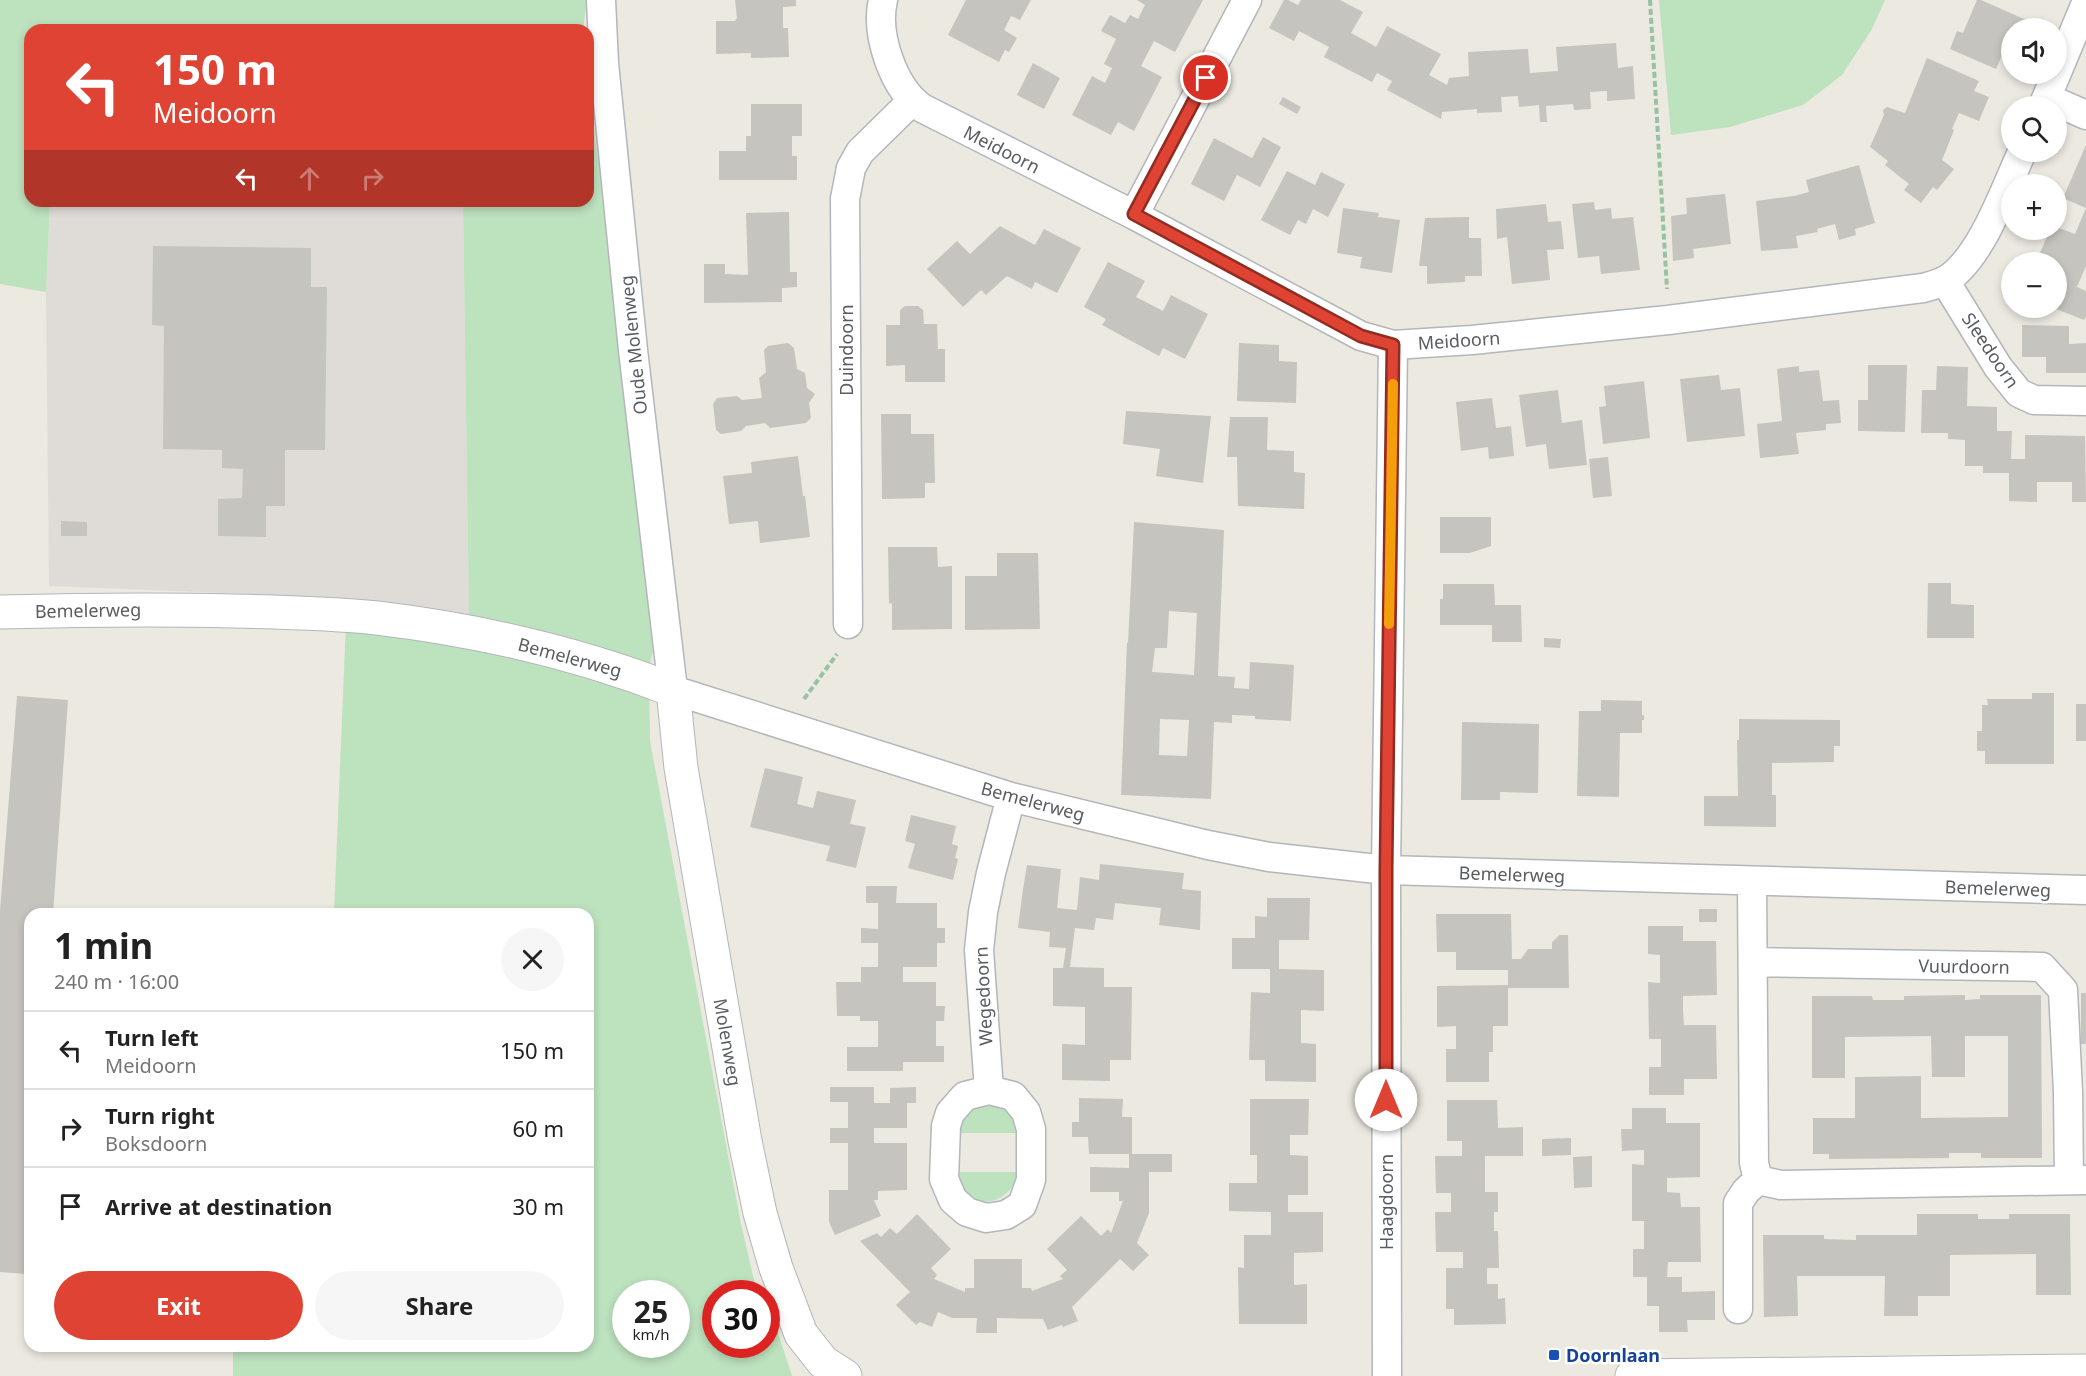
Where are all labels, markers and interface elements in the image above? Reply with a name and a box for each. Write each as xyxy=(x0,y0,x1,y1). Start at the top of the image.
map controls xyxy=(2001,18,2067,318)
button: sound xyxy=(2001,18,2067,84)
text: 150 m xyxy=(153,40,277,97)
icon: left xyxy=(54,48,132,126)
pin xyxy=(1180,52,1231,103)
icon: arrive xyxy=(1189,61,1222,94)
text: Meidoorn xyxy=(153,94,277,131)
button: search xyxy=(2001,96,2067,162)
street label: Meidoorn xyxy=(960,120,1044,178)
icon: left xyxy=(230,162,263,195)
icon: ahead xyxy=(293,162,326,195)
icon: right xyxy=(356,162,389,195)
button: + xyxy=(2001,174,2067,240)
button: − xyxy=(2001,252,2067,318)
street label: Oude Molenweg xyxy=(614,274,652,416)
street label: Duindoorn xyxy=(834,304,858,396)
street label: Sleedoorn xyxy=(1957,308,2025,392)
street label: Meidoorn xyxy=(1417,325,1501,355)
street label: Bemelerweg xyxy=(35,597,141,623)
street label: Bemelerweg xyxy=(515,632,625,682)
street label: Bemelerweg xyxy=(978,776,1088,826)
street label: Bemelerweg xyxy=(1458,860,1566,888)
street label: Bemelerweg xyxy=(1944,874,2052,902)
text: 1 min xyxy=(54,921,153,970)
button: close xyxy=(501,928,564,991)
street label: Wegedoorn xyxy=(968,946,998,1046)
street label: Vuurdoorn xyxy=(1918,953,2010,979)
text: 240 m · 16:00 xyxy=(54,968,179,995)
street label: Molenweg xyxy=(708,996,748,1088)
text: Turn left xyxy=(105,1022,199,1052)
icon: left xyxy=(54,1034,87,1067)
text: 150 m xyxy=(500,1035,564,1065)
text: Meidoorn xyxy=(105,1052,197,1079)
position arrow xyxy=(1354,1068,1418,1132)
text: Turn right xyxy=(105,1100,215,1130)
icon: right xyxy=(54,1112,87,1145)
text: 60 m xyxy=(513,1113,564,1143)
text: Boksdoorn xyxy=(105,1130,207,1157)
street label: Haagdoorn xyxy=(1374,1154,1398,1250)
icon: arrive xyxy=(54,1190,87,1223)
text: Arrive at destination xyxy=(105,1191,332,1221)
text: 30 m xyxy=(513,1191,564,1221)
button: Exit xyxy=(54,1271,303,1340)
button: Share xyxy=(315,1271,564,1340)
speed limit sign: 30 xyxy=(702,1280,780,1358)
text: 25 xyxy=(634,1291,668,1332)
text: km/h xyxy=(633,1324,669,1344)
place label: Doornlaan xyxy=(1566,1343,1660,1367)
marker: Doornlaan xyxy=(1547,1348,1561,1362)

